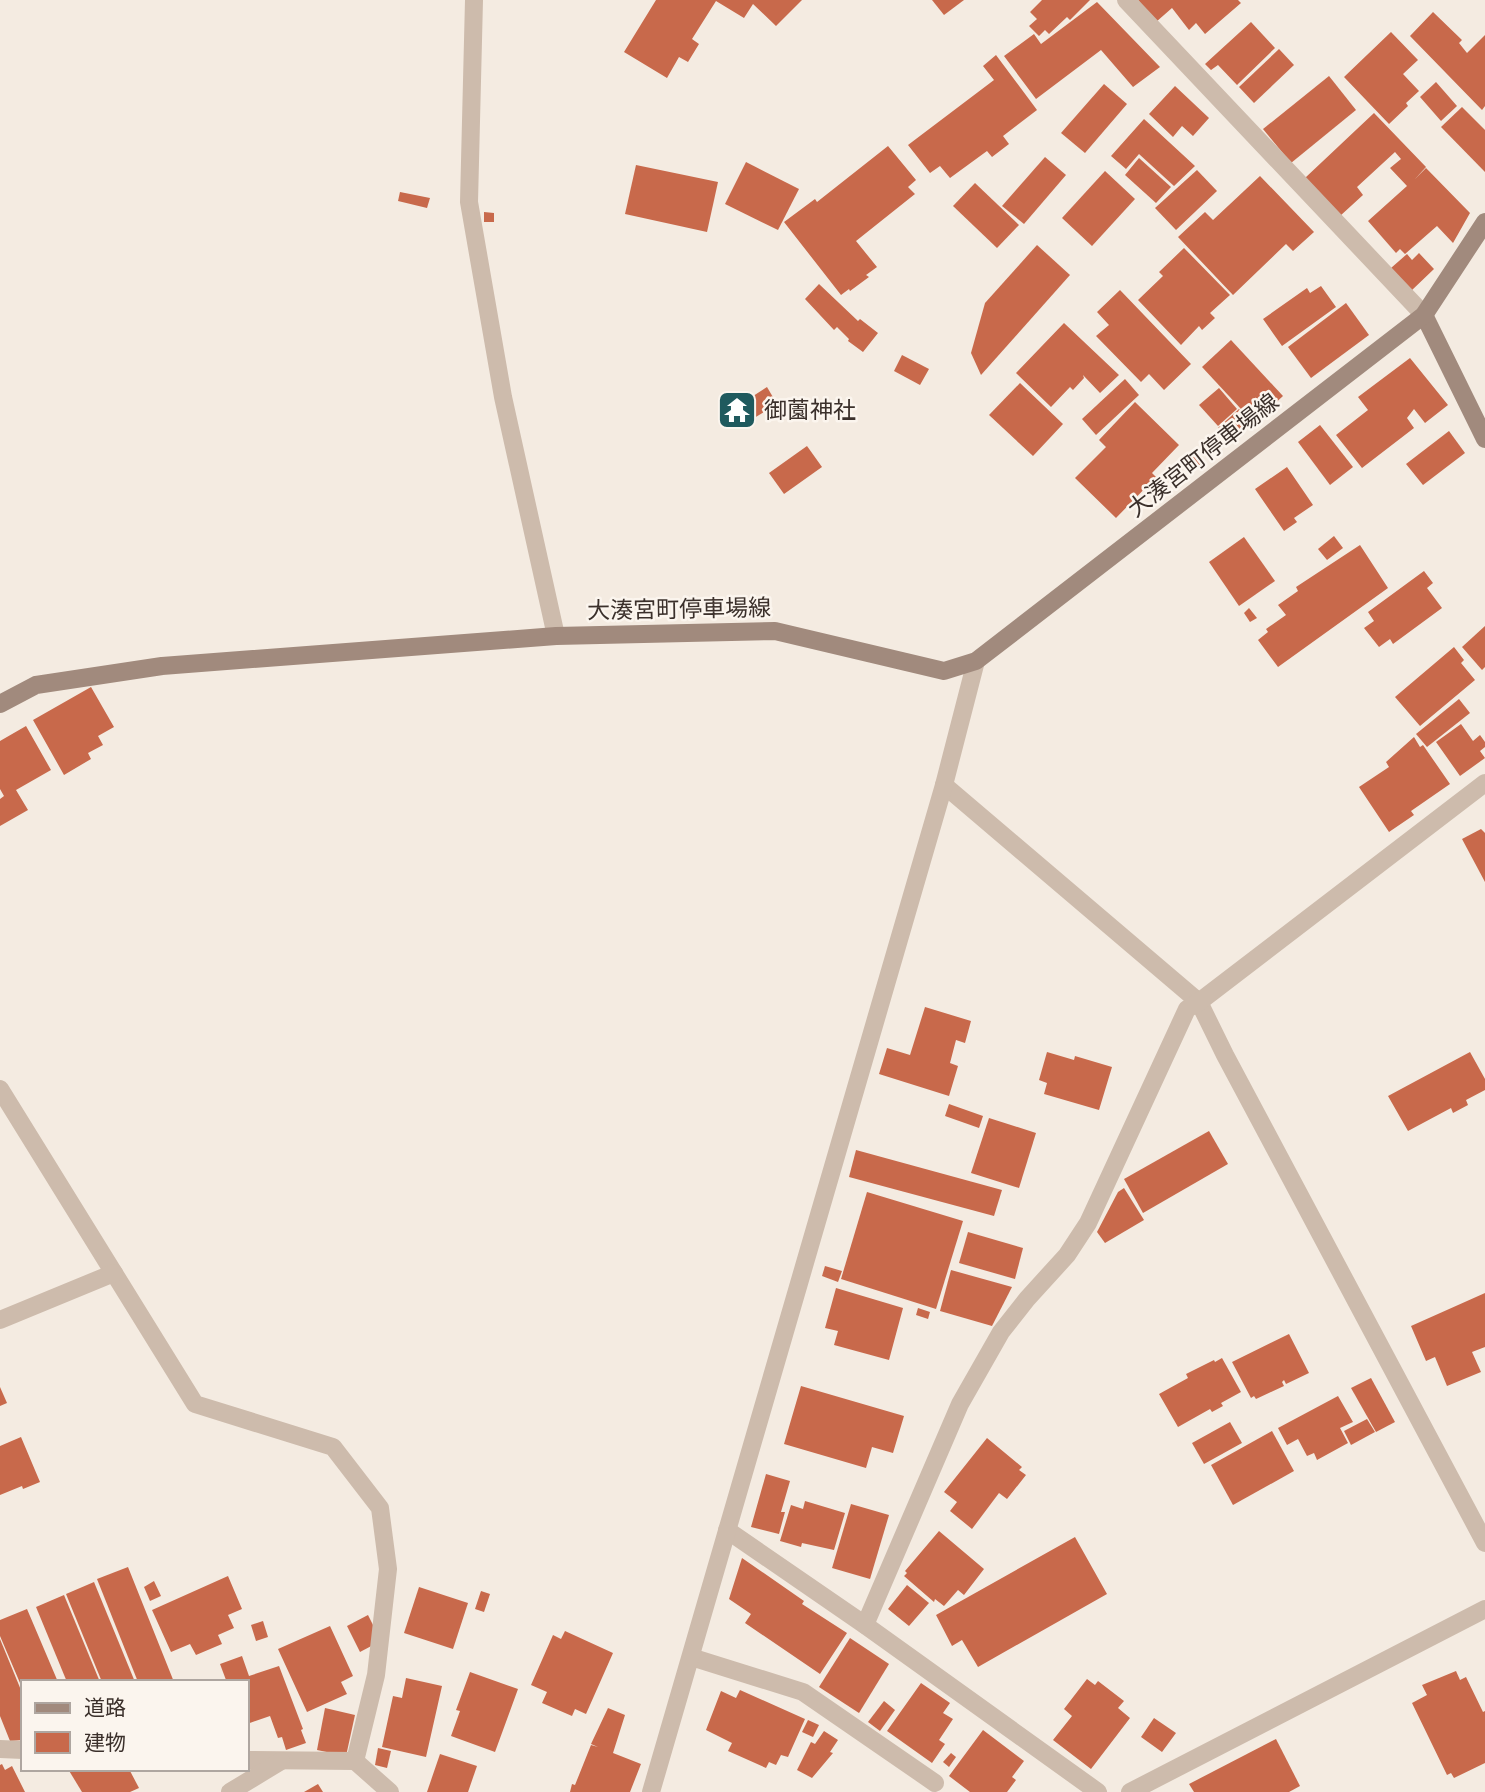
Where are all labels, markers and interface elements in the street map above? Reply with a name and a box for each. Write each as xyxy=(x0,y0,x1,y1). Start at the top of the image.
street label: 大湊宮町停車場線 xyxy=(1122,387,1284,523)
temple icon: 御薗神社 xyxy=(716,389,758,431)
place label: 御薗神社 xyxy=(764,396,856,424)
street label: 大湊宮町停車場線 xyxy=(587,593,771,625)
legend xyxy=(21,1680,248,1771)
text: 道路 xyxy=(84,1695,126,1720)
text: 建物 xyxy=(84,1730,126,1755)

